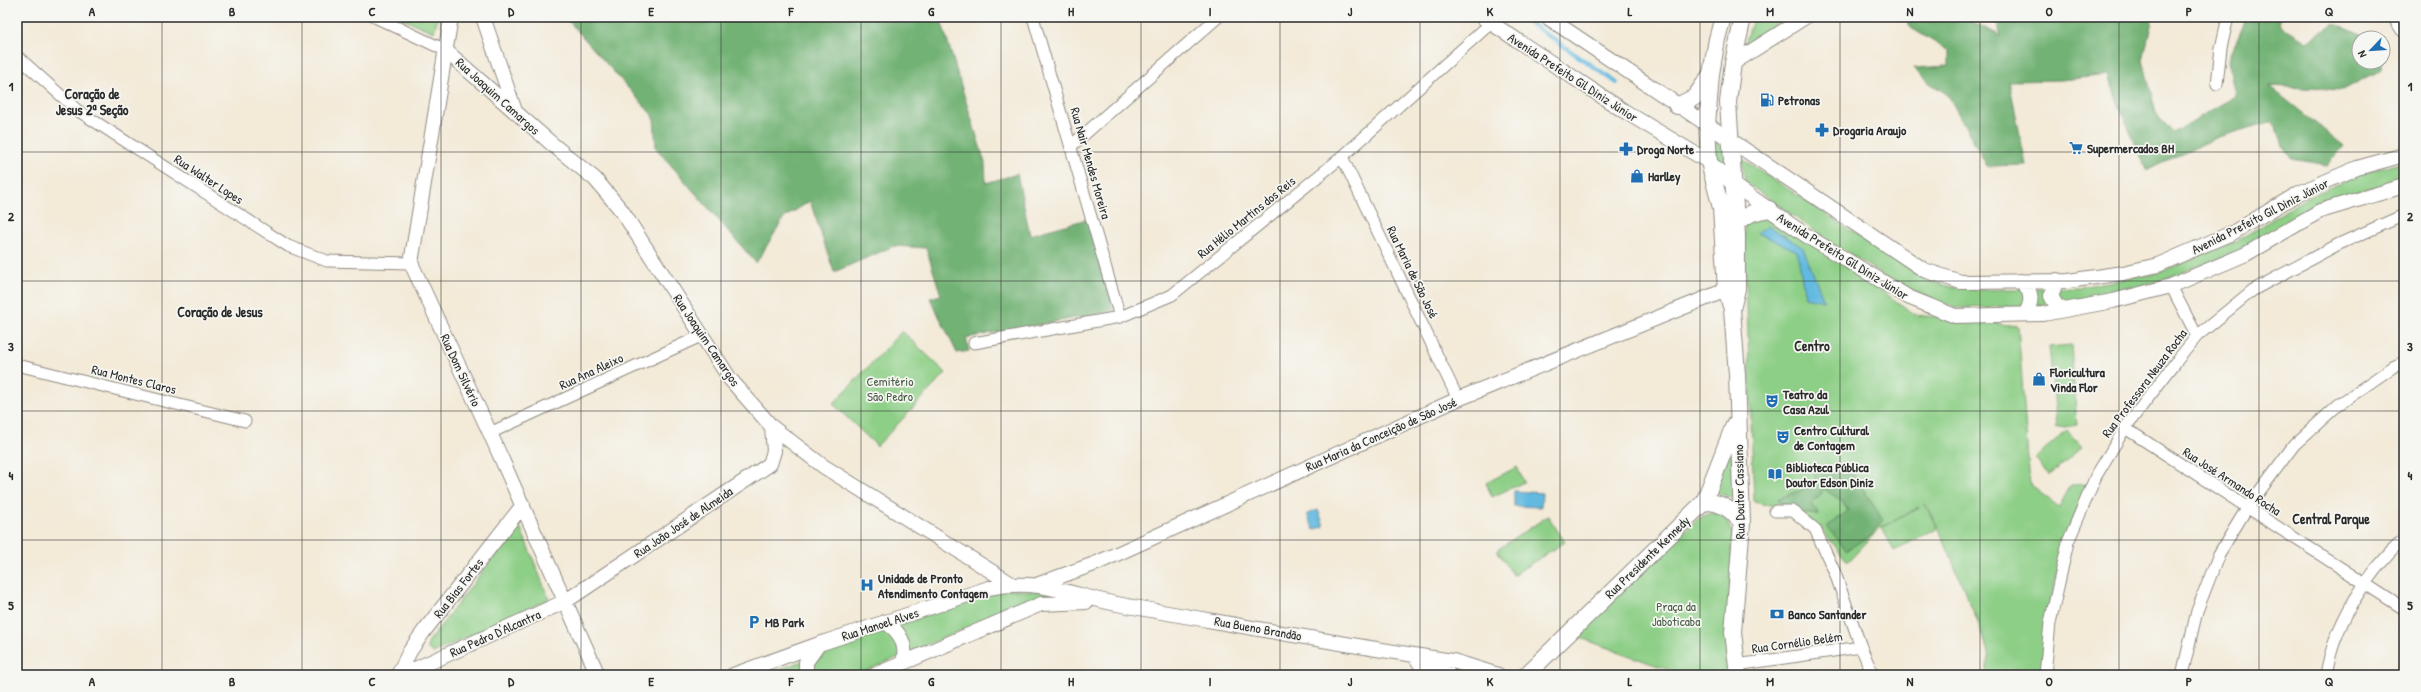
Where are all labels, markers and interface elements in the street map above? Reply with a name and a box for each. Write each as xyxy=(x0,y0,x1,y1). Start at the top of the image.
text: A xyxy=(89,2,96,20)
text: B xyxy=(229,2,236,20)
text: C xyxy=(368,2,376,20)
text: D xyxy=(508,2,515,20)
text: E xyxy=(648,2,654,20)
text: F xyxy=(788,2,795,20)
text: G xyxy=(928,2,935,20)
text: H xyxy=(1068,2,1074,20)
text: I xyxy=(1208,2,1212,20)
text: J xyxy=(1348,2,1353,20)
text: K xyxy=(1487,2,1494,20)
text: L xyxy=(1628,2,1633,20)
text: M xyxy=(1766,2,1774,20)
text: N xyxy=(1907,2,1914,20)
text: O xyxy=(2045,2,2053,20)
text: P xyxy=(2186,2,2192,20)
text: Q xyxy=(2325,2,2334,20)
street label: Avenida Prefeito Gil Diniz Júnior xyxy=(1505,28,1641,126)
north arrow xyxy=(2351,30,2391,70)
text: N xyxy=(2354,48,2370,60)
street label: Rua Joaquim Camargos xyxy=(452,53,544,139)
text: 1 xyxy=(9,77,14,95)
text: 1 xyxy=(2408,77,2413,95)
district label: Coração de Jesus 2ª Seção xyxy=(56,84,129,119)
place label: Petronas xyxy=(1778,91,1820,109)
fuel station icon: Petronas xyxy=(1759,92,1775,108)
street label: Rua Nair Mendes Moreira xyxy=(1066,105,1116,221)
place label: Drogaria Araujo xyxy=(1833,121,1907,140)
pharmacy icon: Drogaria Araujo xyxy=(1814,122,1830,138)
place label: Supermercados BH xyxy=(2087,139,2174,158)
place label: Droga Norte xyxy=(1637,140,1695,159)
supermarket icon: Supermercados BH xyxy=(2068,140,2084,156)
pharmacy icon: Droga Norte xyxy=(1618,141,1634,157)
street label: Rua Walter Lopes xyxy=(171,150,247,208)
place label: Harlley xyxy=(1648,167,1681,186)
shop icon: Harlley xyxy=(1629,168,1645,184)
street label: Rua Hélio Martins dos Reis xyxy=(1193,172,1299,262)
street label: Avenida Prefeito Gil Diniz Júnior xyxy=(2188,174,2332,258)
text: 2 xyxy=(8,207,15,225)
text: 2 xyxy=(2407,207,2414,225)
street label: Avenida Prefeito Gil Diniz Júnior xyxy=(1774,208,1912,304)
street label: Rua Maria de São José xyxy=(1383,223,1443,321)
street label: Rua Joaquim Camargos xyxy=(669,290,745,390)
district label: Coração de Jesus xyxy=(177,302,263,321)
street label: Rua Professora Neuza Rocha xyxy=(2097,325,2191,441)
street label: Rua Dom Silvério xyxy=(436,331,486,409)
district label: Centro xyxy=(1794,336,1830,355)
text: 3 xyxy=(8,337,14,355)
text: 3 xyxy=(2407,337,2413,355)
street label: Rua Ana Aleixo xyxy=(556,348,626,394)
street label: Rua Montes Claros xyxy=(90,360,178,398)
place label: Floricultura Vinda Flor xyxy=(2049,363,2106,396)
shop icon: Floricultura Vinda Flor xyxy=(2031,371,2047,387)
park label: Cemitério São Pedro xyxy=(867,372,913,405)
place label: Teatro da Casa Azul xyxy=(1782,385,1829,418)
street label: Rua Maria da Conceição de São José xyxy=(1303,392,1459,476)
theatre icon: Teatro da Casa Azul xyxy=(1764,393,1780,409)
place label: Centro Cultural de Contagem xyxy=(1794,421,1869,455)
theatre icon: Centro Cultural de Contagem xyxy=(1775,429,1791,445)
street label: Rua José Armando Rocha xyxy=(2179,443,2285,519)
street label: Rua Doutor Cassiano xyxy=(1729,444,1749,540)
place label: Biblioteca Pública Doutor Edson Diniz xyxy=(1786,458,1874,491)
text: 4 xyxy=(9,466,14,484)
library icon: Biblioteca Pública Doutor Edson Diniz xyxy=(1767,466,1783,482)
text: 4 xyxy=(2408,466,2413,484)
street label: Rua João José de Almeida xyxy=(630,482,736,562)
district label: Central Parque xyxy=(2292,509,2370,530)
street label: Rua Presidente Kennedy xyxy=(1601,511,1694,602)
street label: Rua Bias Fortes xyxy=(429,554,487,622)
place label: Unidade de Pronto Atendimento Contagem xyxy=(878,569,988,603)
hospital icon: Unidade de Pronto Atendimento Contagem xyxy=(859,577,875,593)
text: 5 xyxy=(8,596,14,614)
text: 5 xyxy=(2407,596,2413,614)
park label: Praça da Jaboticaba xyxy=(1652,597,1700,630)
street label: Rua Manoel Alves xyxy=(839,603,921,645)
street label: Rua Pedro D'Alcantra xyxy=(447,605,543,661)
place label: Banco Santander xyxy=(1788,605,1867,623)
bank icon: Banco Santander xyxy=(1769,606,1785,622)
street label: Rua Bueno Brandão xyxy=(1213,611,1303,645)
place label: MB Park xyxy=(765,613,805,631)
parking icon: MB Park xyxy=(746,614,762,630)
street label: Rua Cornélio Belém xyxy=(1750,627,1844,657)
text: A xyxy=(89,672,96,690)
text: B xyxy=(229,672,236,690)
text: C xyxy=(368,672,376,690)
text: D xyxy=(508,672,515,690)
text: E xyxy=(648,672,654,690)
text: F xyxy=(788,672,795,690)
text: G xyxy=(928,672,935,690)
text: H xyxy=(1068,672,1074,690)
text: I xyxy=(1208,672,1212,690)
text: J xyxy=(1348,672,1353,690)
text: K xyxy=(1487,672,1494,690)
text: L xyxy=(1628,672,1633,690)
text: M xyxy=(1766,672,1774,690)
text: N xyxy=(1907,672,1914,690)
text: O xyxy=(2045,672,2053,690)
text: P xyxy=(2186,672,2192,690)
text: Q xyxy=(2325,672,2334,690)

